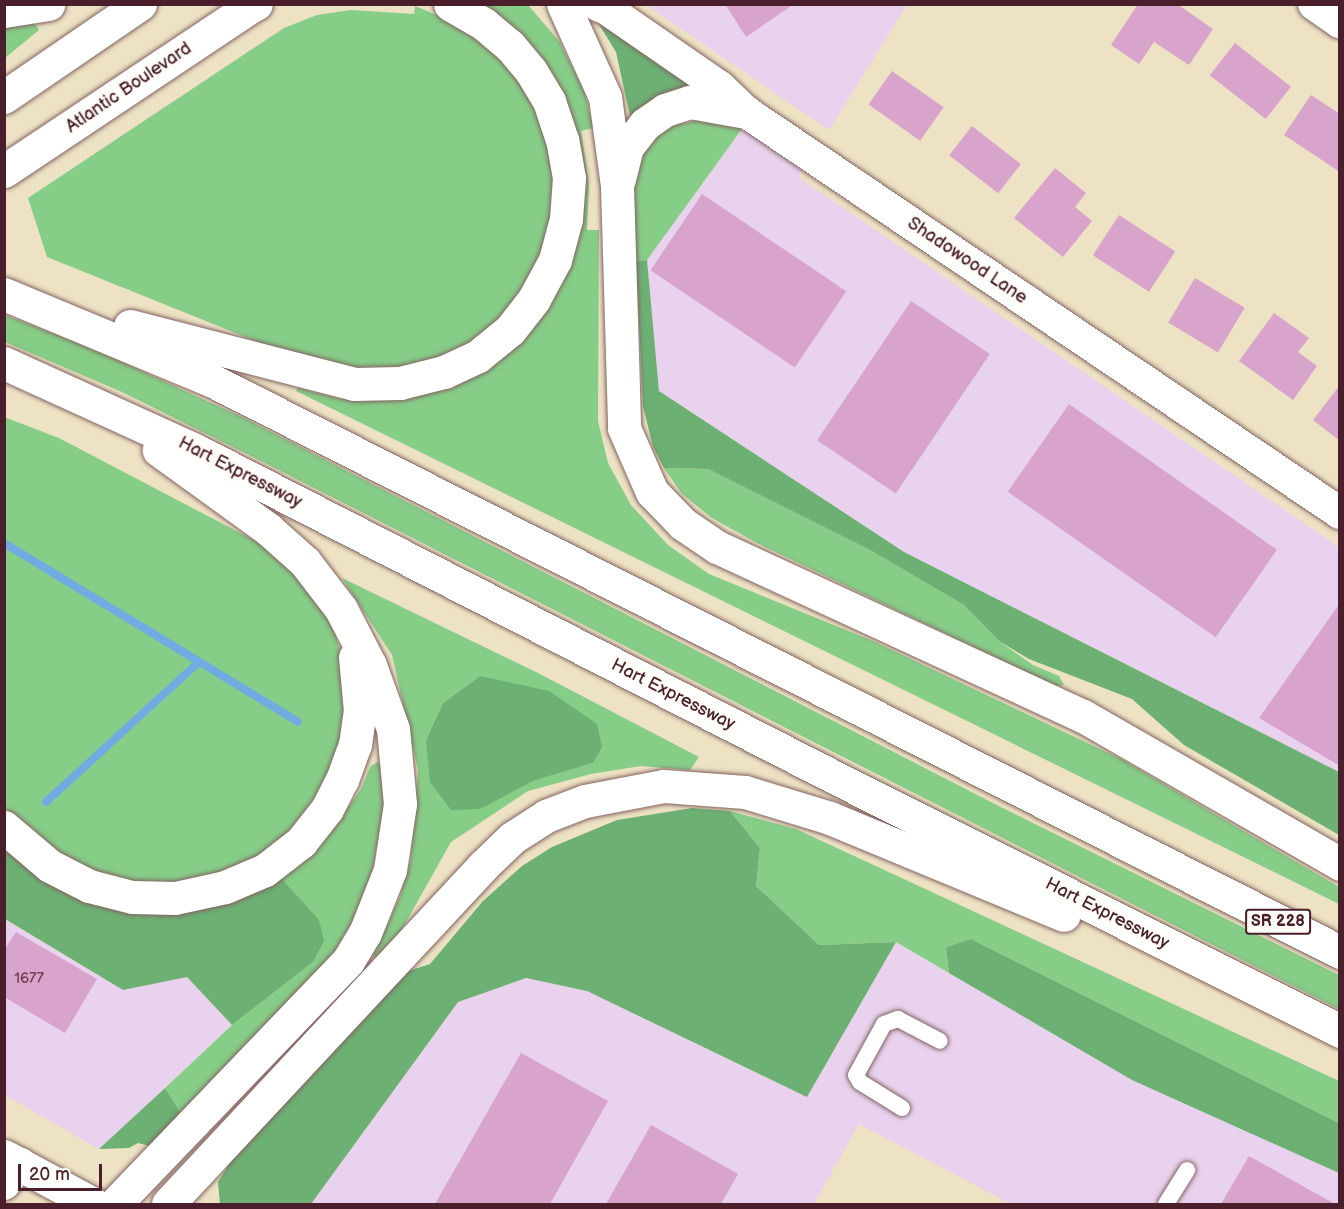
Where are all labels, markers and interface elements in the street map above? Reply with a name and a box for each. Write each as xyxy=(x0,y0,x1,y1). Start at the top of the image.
street label: Atlantic Boulevard xyxy=(62,38,196,138)
street label: Shadowood Lane xyxy=(903,213,1031,309)
street label: Hart Expressway xyxy=(175,433,305,513)
street label: Hart Expressway xyxy=(608,655,738,735)
street label: Hart Expressway xyxy=(1042,874,1172,954)
road number: SR 228 xyxy=(1245,909,1311,935)
house number: 1677 xyxy=(14,970,44,988)
scale bar xyxy=(21,1152,105,1190)
text: 20 m xyxy=(29,1164,70,1185)

